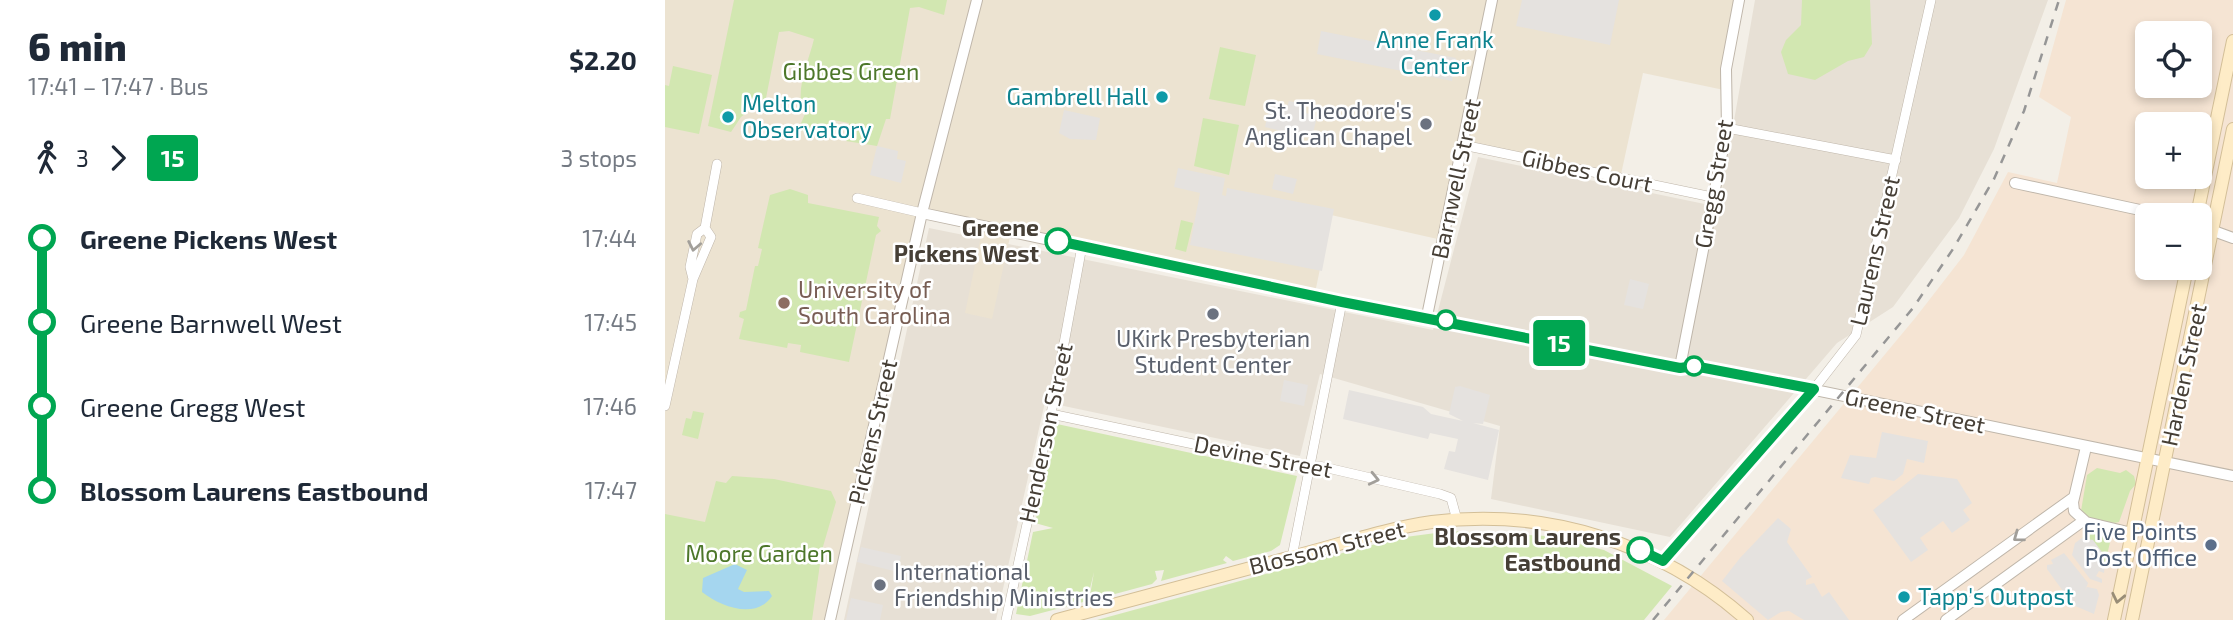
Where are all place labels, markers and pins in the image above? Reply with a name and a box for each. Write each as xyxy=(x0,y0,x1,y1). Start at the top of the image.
marker: Anne Frank Center xyxy=(1427,7,1443,23)
place label: Anne Frank Center xyxy=(1376,25,1494,79)
place label: Gambrell Hall xyxy=(1007,82,1148,110)
place label: Melton Observatory xyxy=(742,89,872,143)
marker: Gambrell Hall xyxy=(1154,89,1170,105)
place label: St. Theodore's Anglican Chapel xyxy=(1245,96,1412,150)
marker: Melton Observatory xyxy=(720,109,736,125)
marker: St. Theodore's Anglican Chapel xyxy=(1418,116,1434,132)
place label: Greene Pickens West xyxy=(894,213,1039,267)
marker: Greene Pickens West xyxy=(1045,228,1071,254)
place label: University of South Carolina xyxy=(798,275,951,329)
marker: University of South Carolina xyxy=(776,295,792,311)
marker: UKirk Presbyterian Student Center xyxy=(1205,306,1221,322)
unlabelled marker xyxy=(1436,310,1456,330)
place label: UKirk Presbyterian Student Center xyxy=(1116,324,1310,378)
unlabelled marker xyxy=(1684,356,1704,376)
place label: Five Points Post Office xyxy=(2083,517,2197,571)
place label: Blossom Laurens Eastbound xyxy=(1434,522,1621,576)
marker: Blossom Laurens Eastbound xyxy=(1627,537,1653,563)
marker: Five Points Post Office xyxy=(2203,537,2219,553)
place label: International Friendship Ministries xyxy=(894,557,1113,611)
marker: International Friendship Ministries xyxy=(872,577,888,593)
place label: Tapp's Outpost xyxy=(1918,582,2074,610)
marker: Tapp's Outpost xyxy=(1896,589,1912,605)

